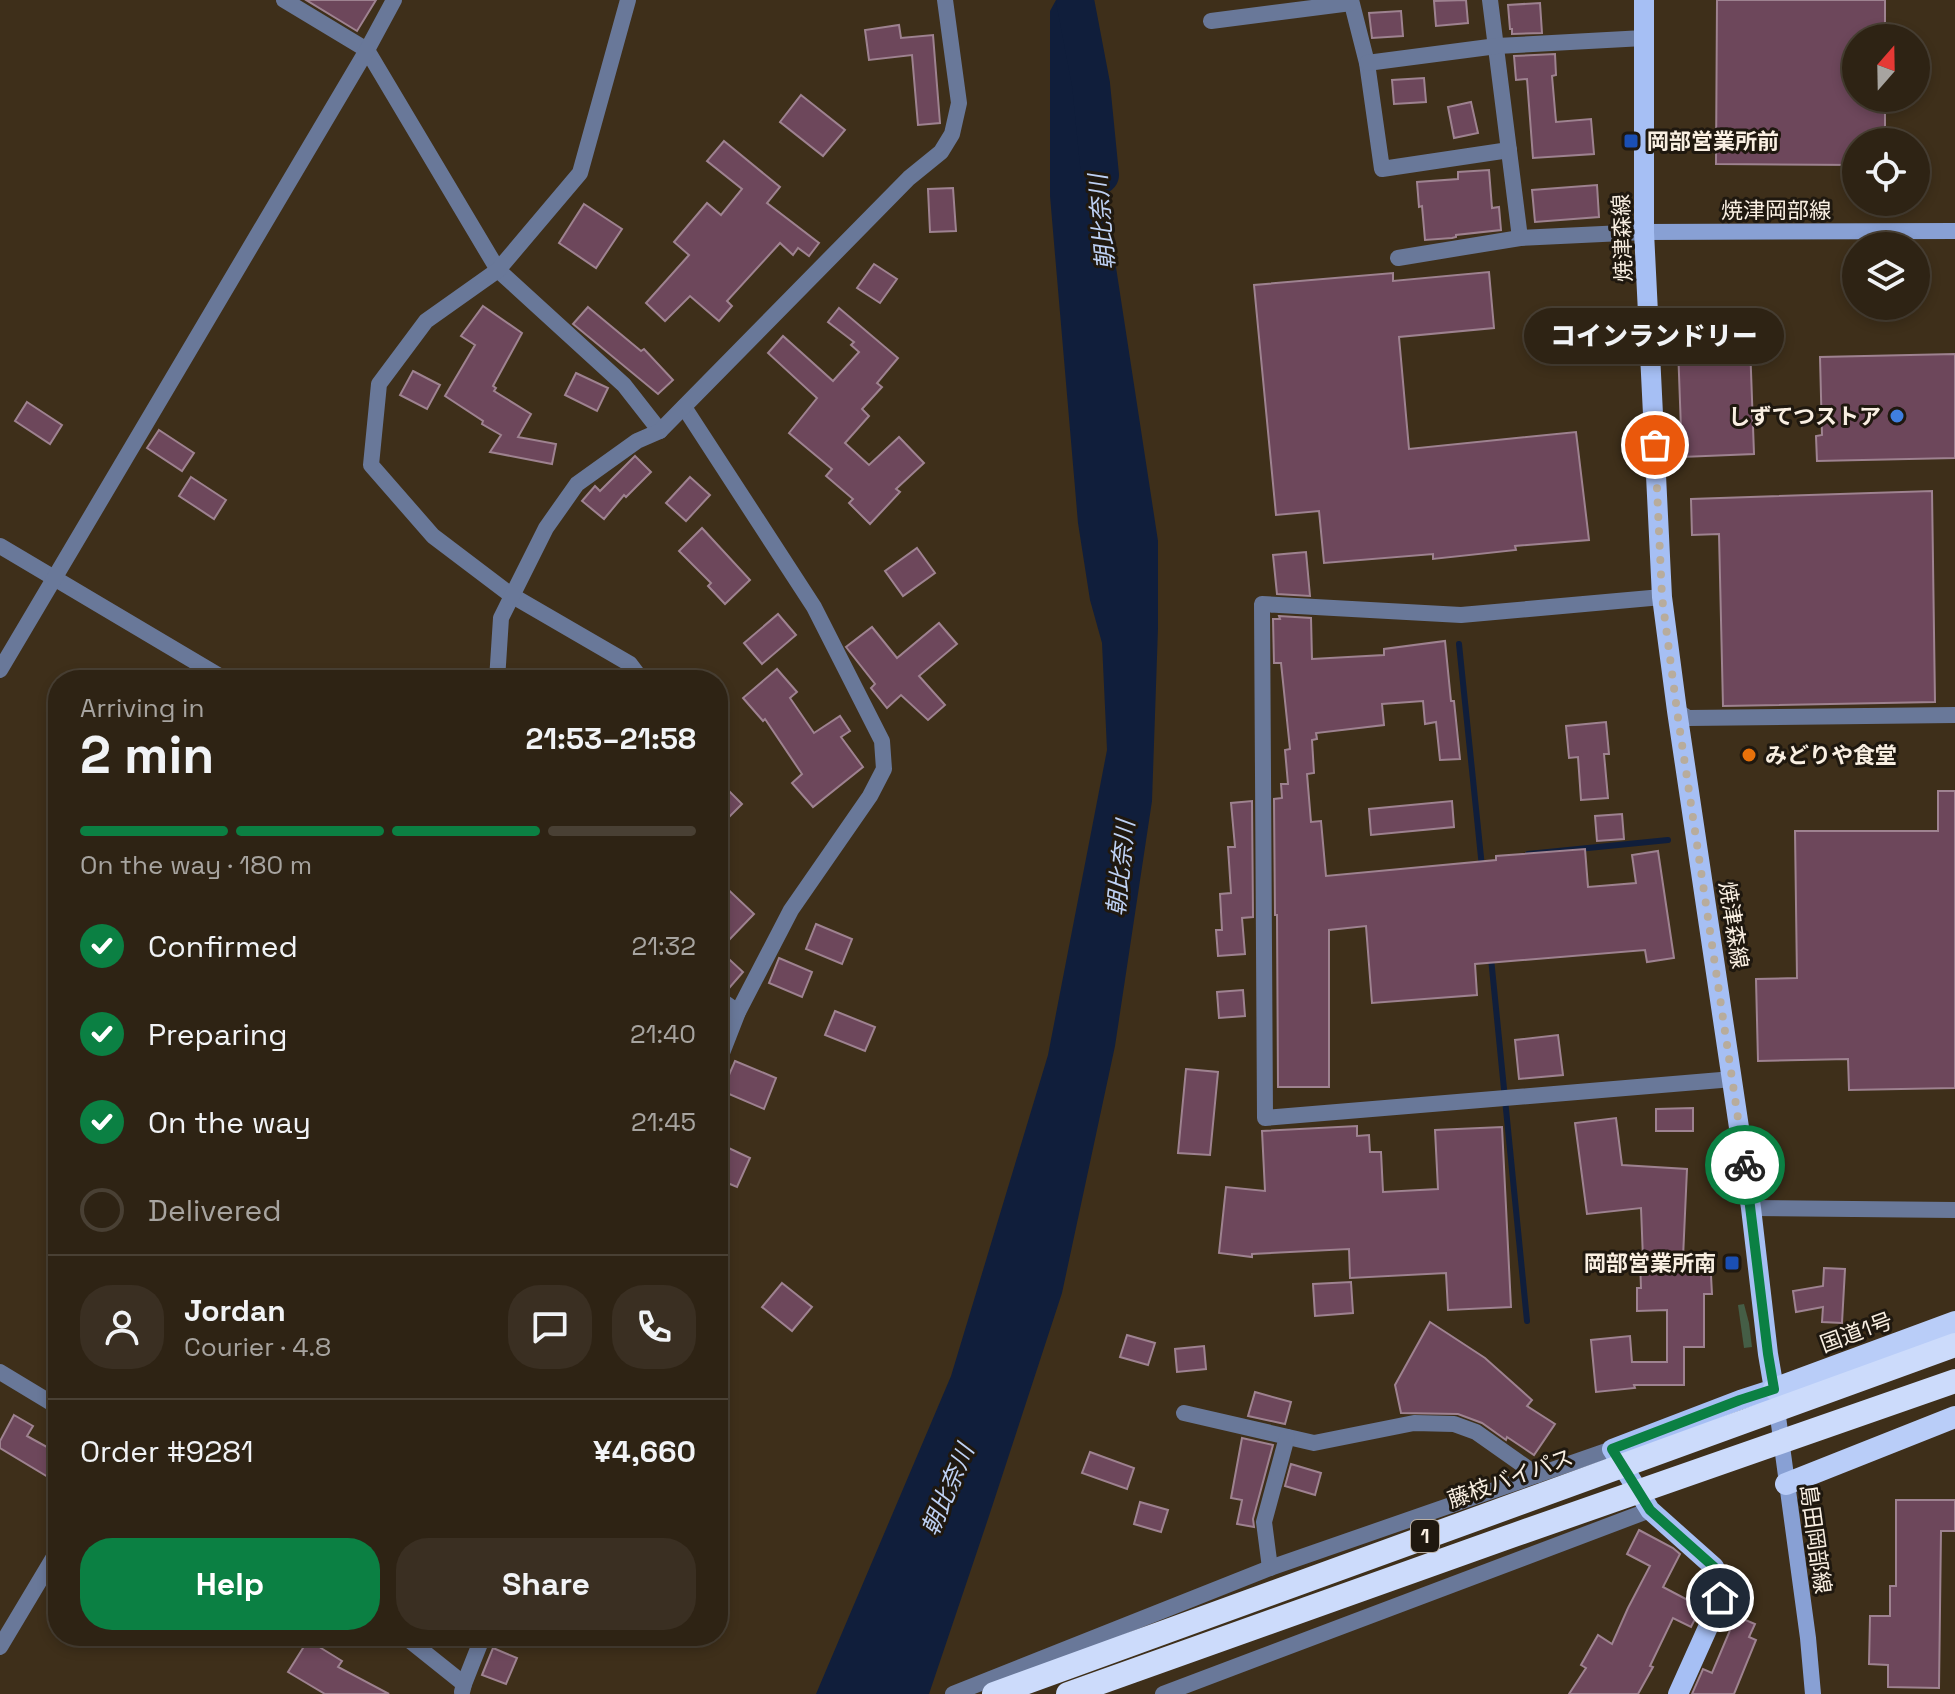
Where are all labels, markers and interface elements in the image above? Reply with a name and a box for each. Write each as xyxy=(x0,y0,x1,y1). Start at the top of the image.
north arrow xyxy=(1842,24,1930,112)
map controls xyxy=(1842,24,1930,320)
place label: 岡部営業所前 xyxy=(1647,127,1779,155)
button: locate xyxy=(1842,128,1930,216)
marker: 岡部営業所前 xyxy=(1622,132,1640,150)
water label: 朝比奈川 xyxy=(1082,170,1121,271)
street label: 焼津森線 xyxy=(1606,194,1638,282)
street label: 焼津岡部線 xyxy=(1721,196,1831,224)
button: layers xyxy=(1842,232,1930,320)
callout: コインランドリー xyxy=(1525,309,1785,365)
text: コインランドリー xyxy=(1550,319,1758,353)
place label: しずてつストア xyxy=(1728,402,1881,430)
marker: しずてつストア xyxy=(1888,407,1906,425)
pin xyxy=(1621,411,1689,479)
icon: bag xyxy=(1633,423,1677,467)
text: Arriving in xyxy=(80,691,204,725)
text: 21:53–21:58 xyxy=(526,719,696,758)
text: 2 min xyxy=(80,722,214,788)
place label: みどりや食堂 xyxy=(1765,741,1897,769)
marker: みどりや食堂 xyxy=(1740,746,1758,764)
water label: 朝比奈川 xyxy=(1100,816,1141,917)
text: On the way · 180 m xyxy=(80,848,312,882)
street label: 焼津森線 xyxy=(1713,879,1755,971)
icon: check xyxy=(80,924,124,968)
text: Confirmed xyxy=(148,927,298,966)
text: 21:32 xyxy=(631,929,696,963)
icon: check xyxy=(80,1012,124,1056)
text: Preparing xyxy=(148,1015,287,1054)
text: 21:40 xyxy=(630,1017,696,1051)
icon: check xyxy=(80,1100,124,1144)
text: On the way xyxy=(148,1103,311,1142)
text: 21:45 xyxy=(631,1105,696,1139)
courier xyxy=(1705,1125,1785,1205)
icon: bike xyxy=(1723,1143,1767,1187)
text: Delivered xyxy=(148,1191,282,1230)
place label: 岡部営業所南 xyxy=(1584,1249,1716,1277)
marker: 岡部営業所南 xyxy=(1723,1254,1741,1272)
button: person xyxy=(80,1285,164,1369)
button: chat xyxy=(508,1285,592,1369)
button: phone xyxy=(612,1285,696,1369)
text: Jordan xyxy=(184,1291,286,1330)
street label: 国道1号 xyxy=(1816,1306,1896,1358)
text: Courier · 4.8 xyxy=(184,1330,331,1364)
text: Order #9281 xyxy=(80,1432,253,1471)
text: ¥4,660 xyxy=(593,1432,696,1471)
water label: 朝比奈川 xyxy=(915,1437,982,1540)
street label: 藤枝バイパス xyxy=(1443,1442,1577,1514)
street label: 島田岡部線 xyxy=(1794,1483,1838,1595)
road number: 1 xyxy=(1411,1520,1439,1552)
button: Help xyxy=(80,1538,380,1630)
button: Share xyxy=(396,1538,696,1630)
pin xyxy=(1686,1564,1754,1632)
icon: home xyxy=(1698,1576,1742,1620)

